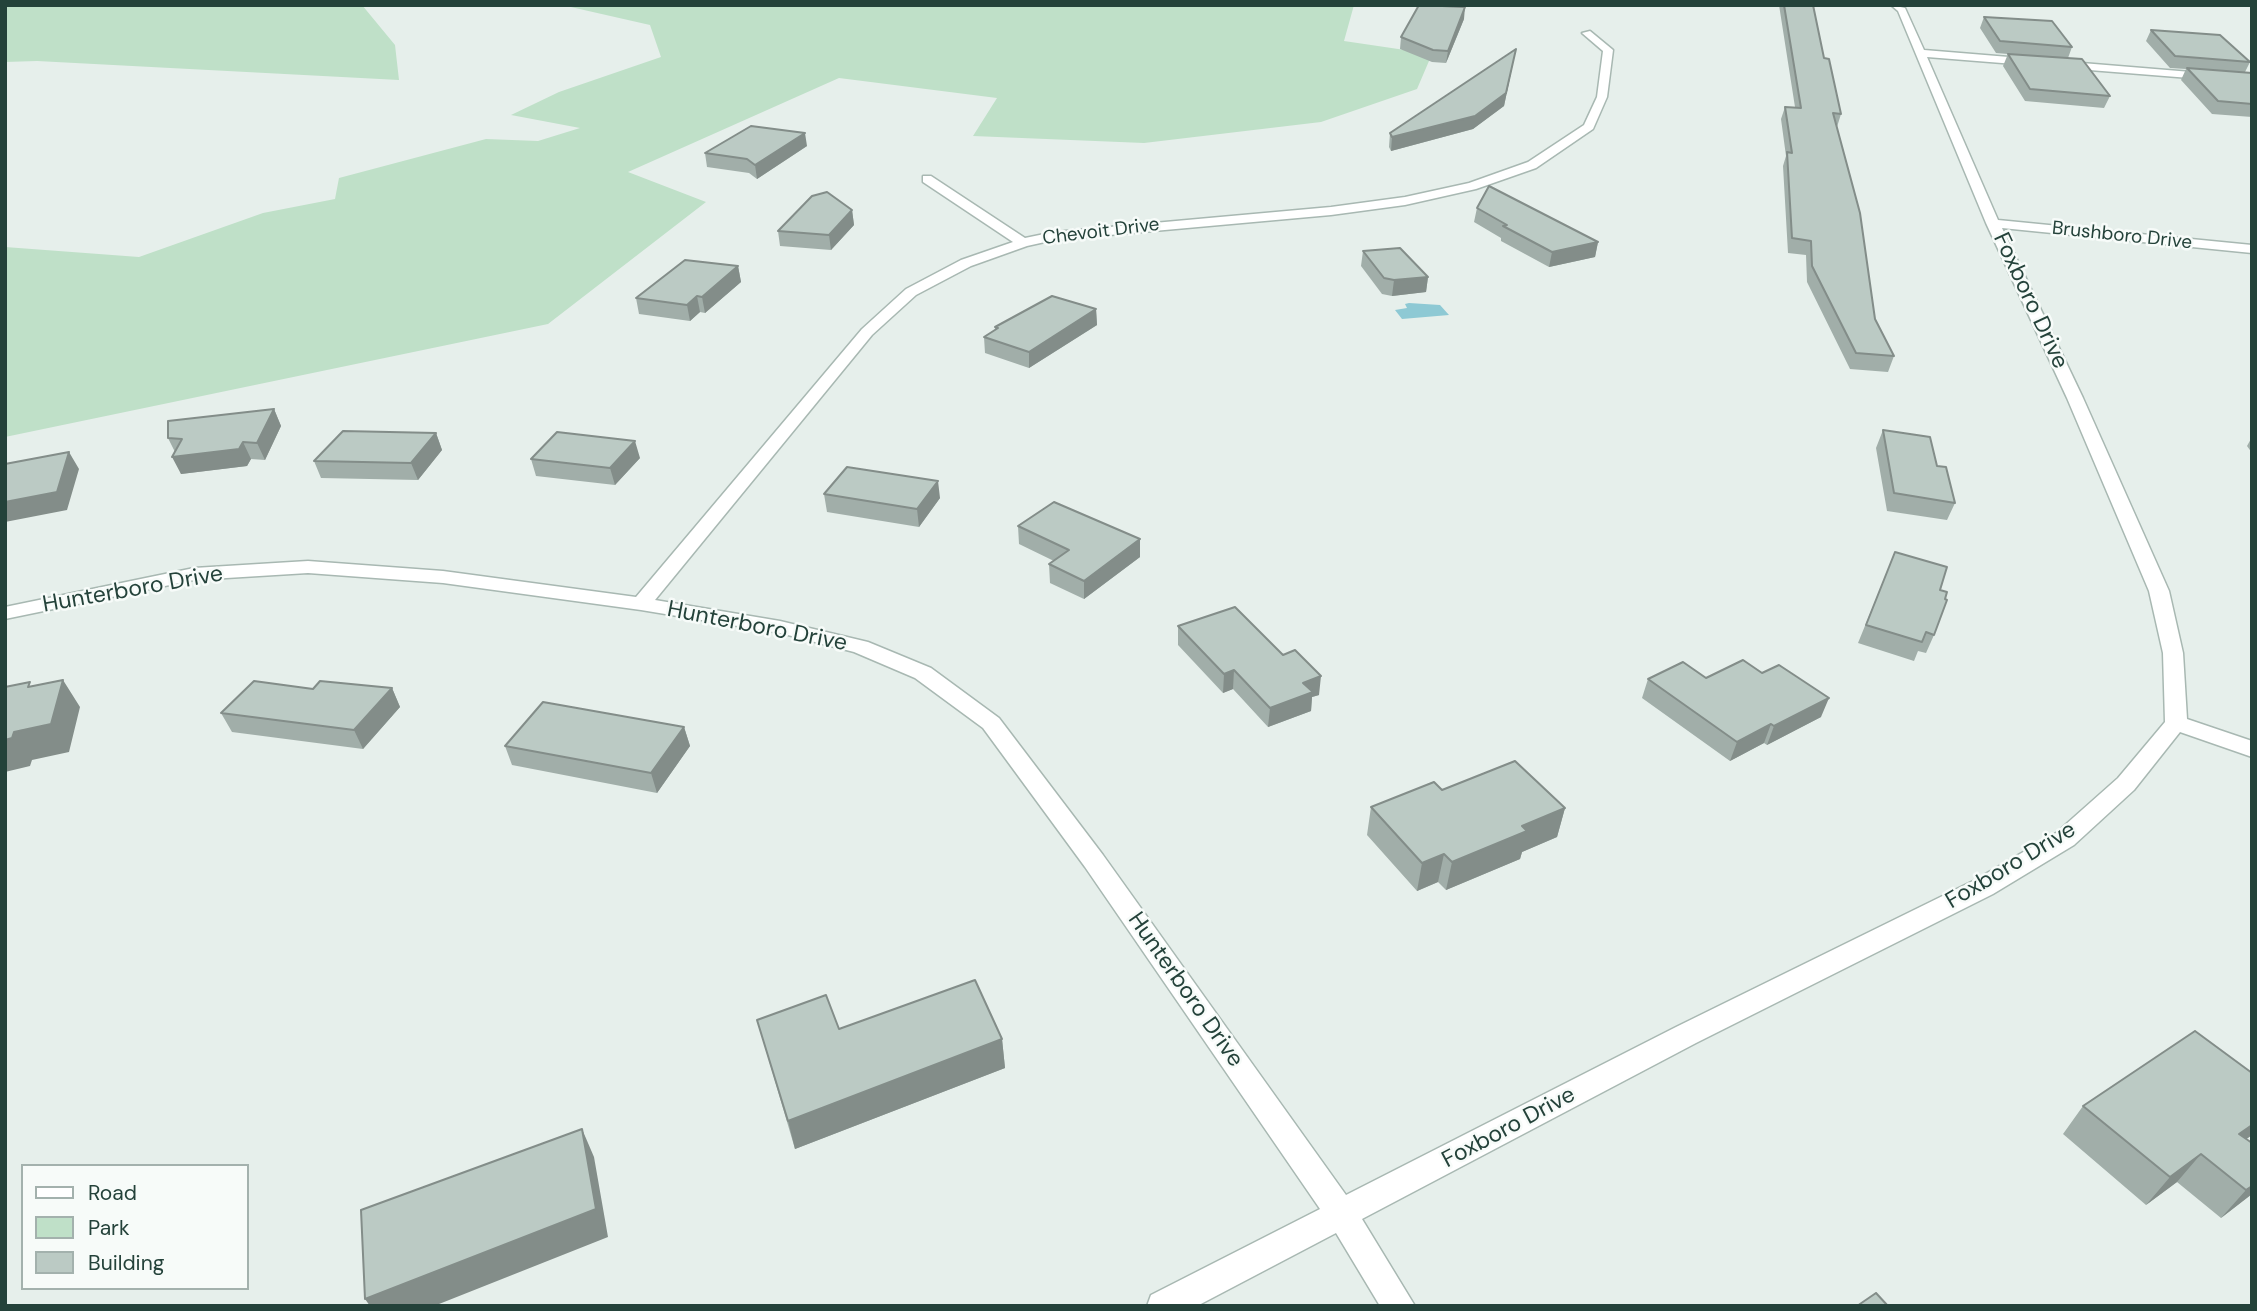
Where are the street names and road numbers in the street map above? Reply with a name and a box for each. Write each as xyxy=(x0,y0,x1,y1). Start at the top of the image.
street label: Chevoit Drive xyxy=(1041,214,1161,250)
street label: Brushboro Drive xyxy=(2051,217,2193,255)
street label: Foxboro Drive xyxy=(1986,229,2074,373)
street label: Hunterboro Drive xyxy=(41,561,225,619)
street label: Hunterboro Drive xyxy=(665,596,849,658)
street label: Foxboro Drive xyxy=(1941,816,2081,916)
street label: Hunterboro Drive xyxy=(1121,907,1249,1073)
street label: Foxboro Drive xyxy=(1438,1081,1580,1175)

